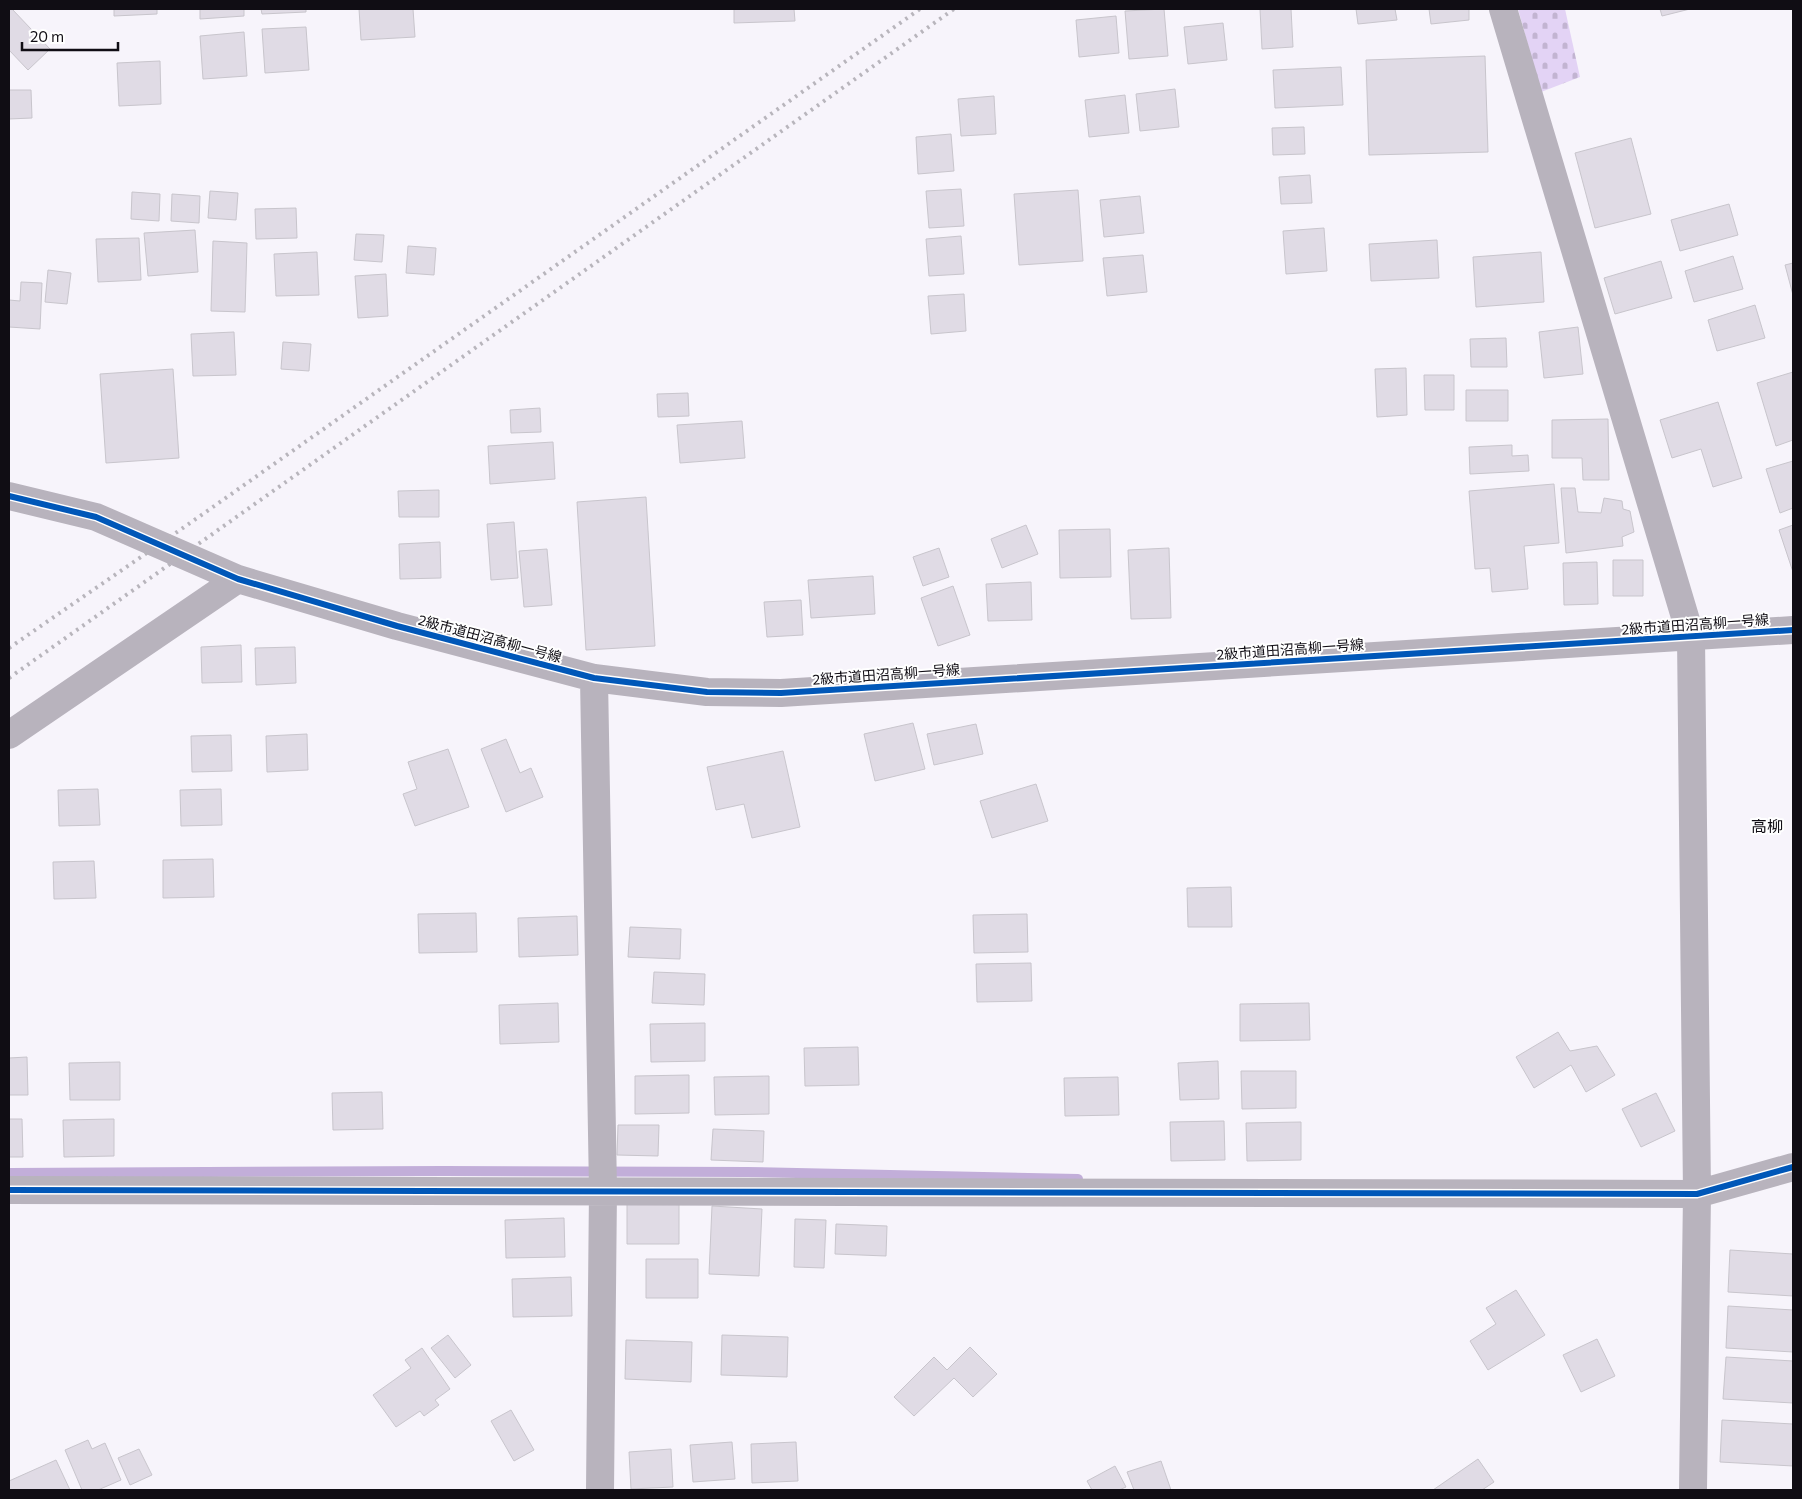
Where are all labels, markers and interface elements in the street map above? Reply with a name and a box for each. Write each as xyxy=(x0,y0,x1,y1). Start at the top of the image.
scale bar xyxy=(22,20,119,52)
text: 20 m xyxy=(30,27,64,45)
street label: 2級市道田沼高柳一号線 xyxy=(1621,610,1769,638)
street label: 2級市道田沼高柳一号線 xyxy=(416,611,564,665)
street label: 2級市道田沼高柳一号線 xyxy=(1216,635,1364,663)
street label: 2級市道田沼高柳一号線 xyxy=(812,660,960,688)
district label: 高柳 xyxy=(1751,816,1783,835)

